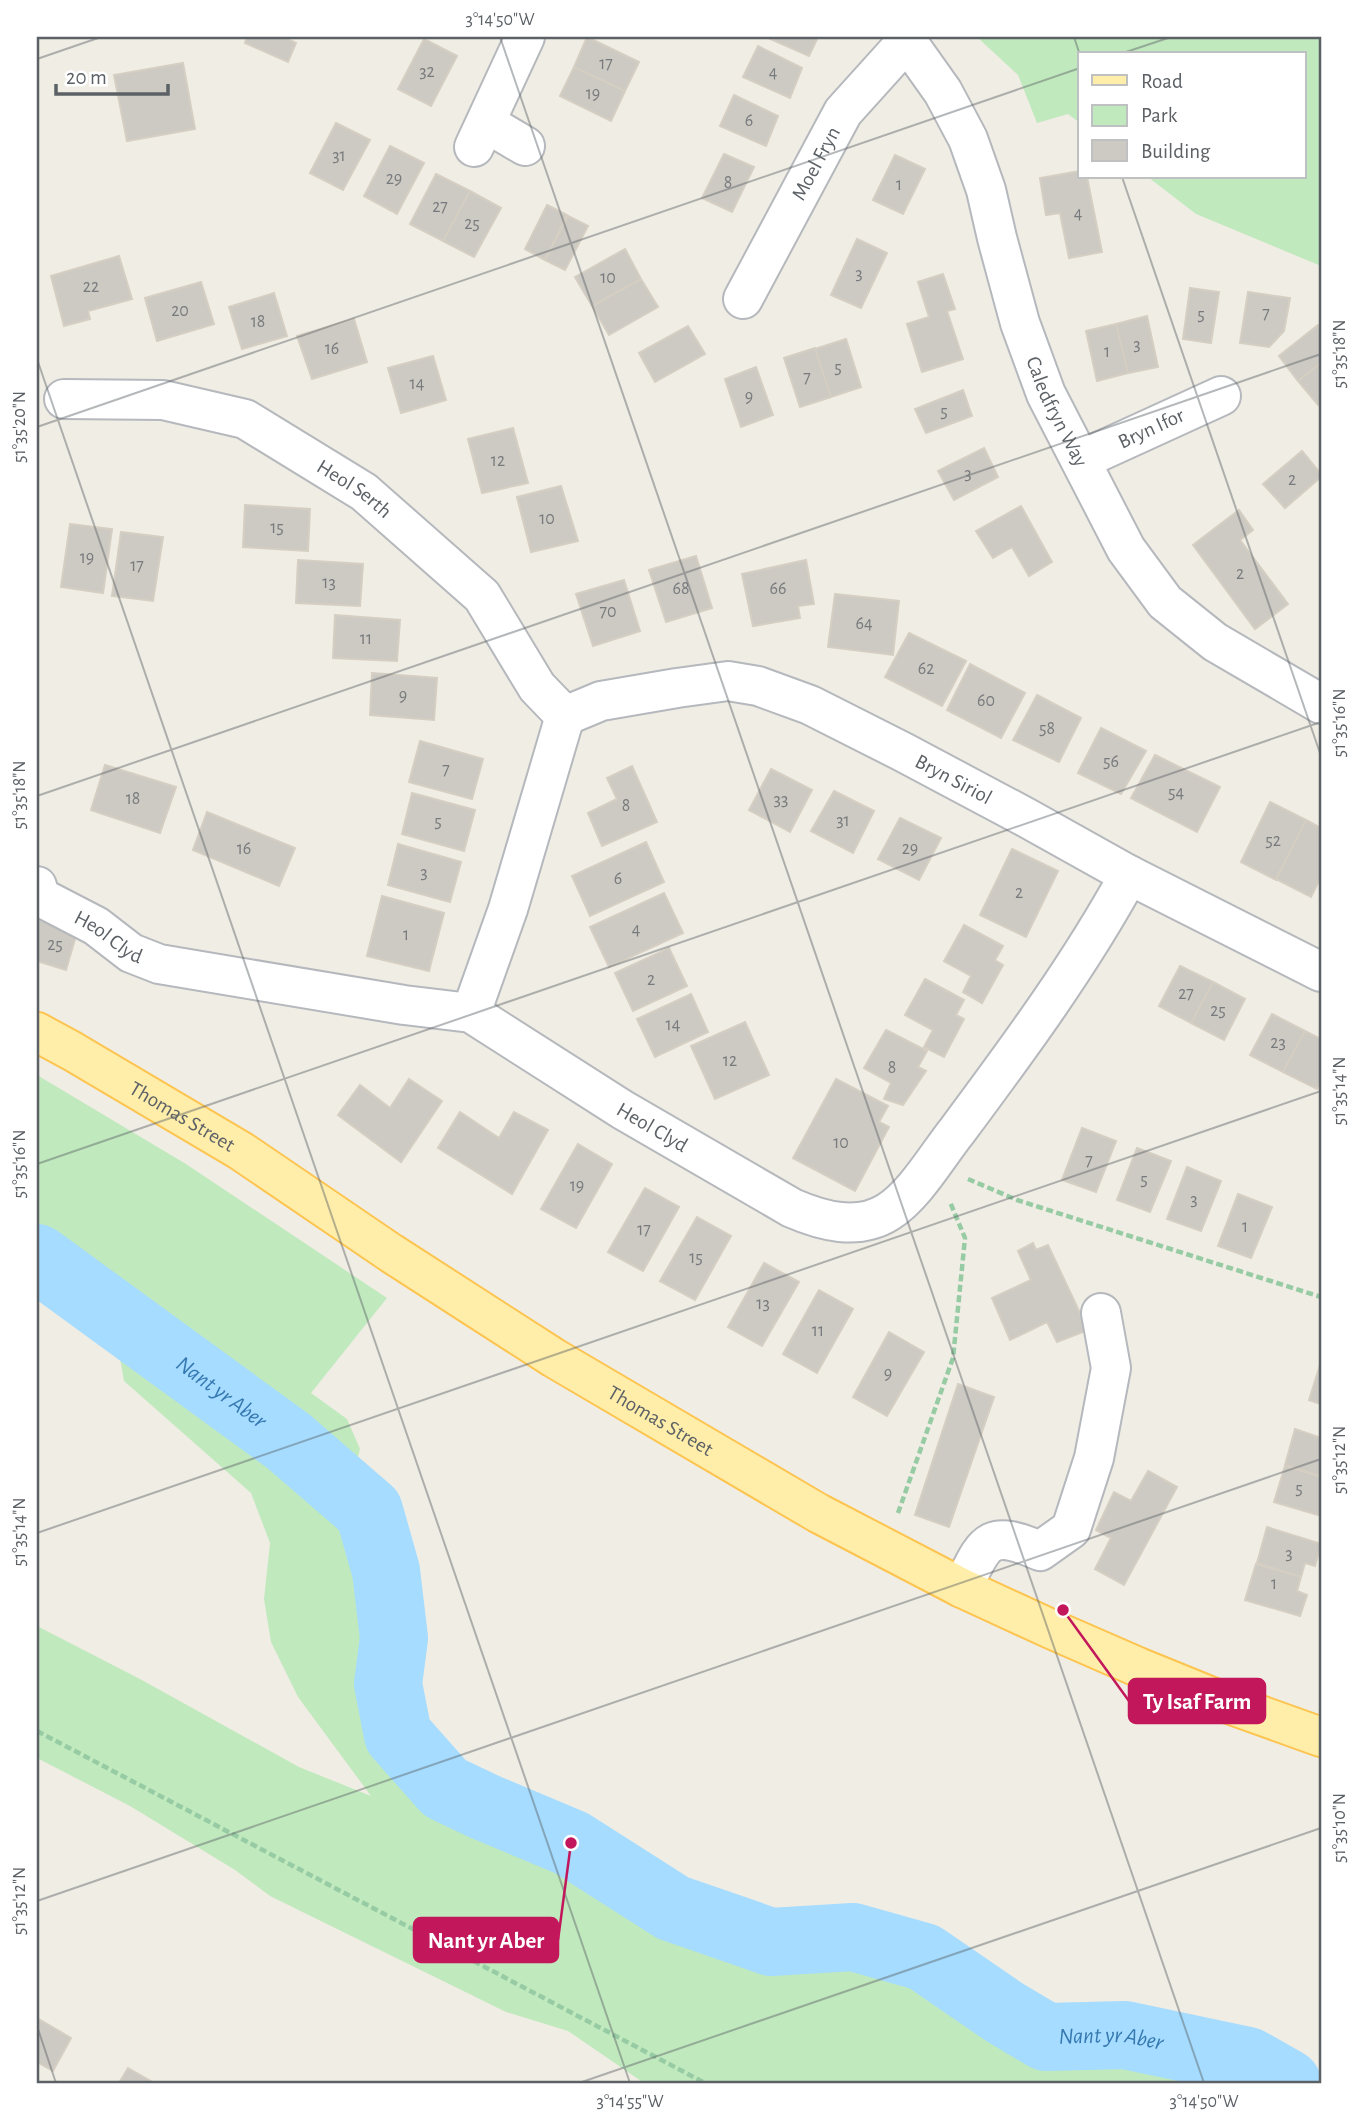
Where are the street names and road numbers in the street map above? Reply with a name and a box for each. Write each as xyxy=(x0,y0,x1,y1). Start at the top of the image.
street label: Moel Fryn xyxy=(787,123,844,203)
street label: Caledfryn Way xyxy=(1023,354,1092,470)
street label: Bryn Ifor xyxy=(1115,404,1187,452)
street label: Heol Serth xyxy=(313,455,396,522)
street label: Bryn Siriol xyxy=(912,750,996,808)
street label: Heol Clyd xyxy=(71,906,146,967)
street label: Thomas Street xyxy=(126,1077,239,1156)
street label: Heol Clyd xyxy=(613,1098,692,1156)
street label: Thomas Street xyxy=(604,1382,717,1460)

